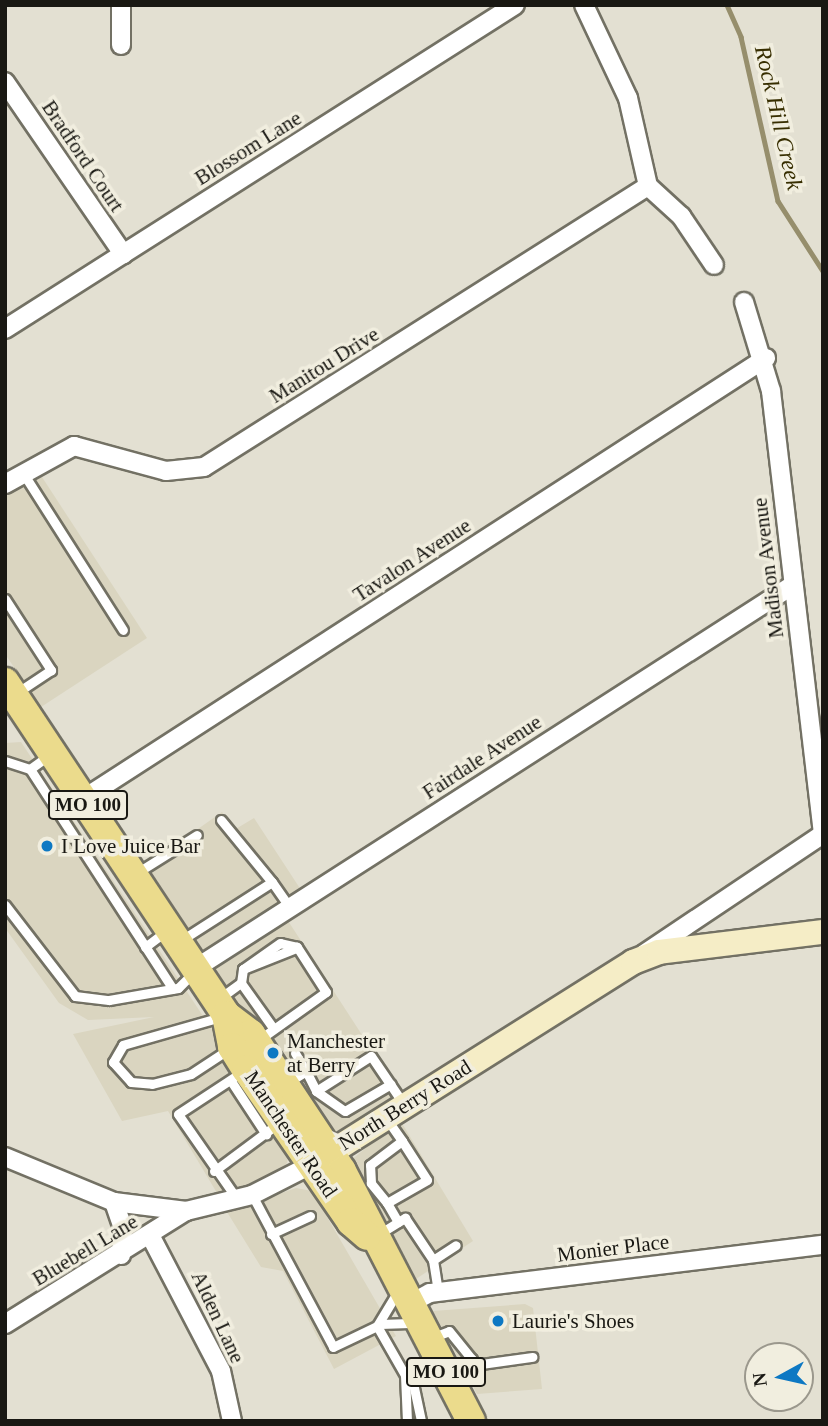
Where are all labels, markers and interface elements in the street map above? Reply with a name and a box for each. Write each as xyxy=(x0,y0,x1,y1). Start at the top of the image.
water label: Rock Hill Creek xyxy=(748,43,808,193)
street label: Bradford Court xyxy=(37,96,129,216)
street label: Blossom Lane xyxy=(190,105,306,191)
street label: Manitou Drive xyxy=(265,321,383,409)
street label: Madison Avenue xyxy=(747,496,789,640)
street label: Tavalon Avenue xyxy=(348,512,476,608)
street label: Fairdale Avenue xyxy=(417,709,547,805)
road number: MO 100 xyxy=(48,790,128,820)
place label: I Love Juice Bar xyxy=(61,833,200,859)
marker: I Love Juice Bar xyxy=(39,838,55,854)
place label: Manchester at Berry xyxy=(287,1028,385,1078)
marker: Manchester at Berry xyxy=(265,1045,281,1061)
street label: North Berry Road xyxy=(334,1054,476,1156)
street label: Manchester Road xyxy=(239,1066,343,1202)
street label: Bluebell Lane xyxy=(28,1209,142,1291)
street label: Monier Place xyxy=(556,1229,670,1267)
street label: Alden Lane xyxy=(186,1267,250,1367)
place label: Laurie's Shoes xyxy=(512,1308,634,1334)
marker: Laurie's Shoes xyxy=(490,1313,506,1329)
north arrow xyxy=(744,1342,814,1412)
road number: MO 100 xyxy=(406,1356,486,1388)
text: N xyxy=(748,1371,771,1388)

